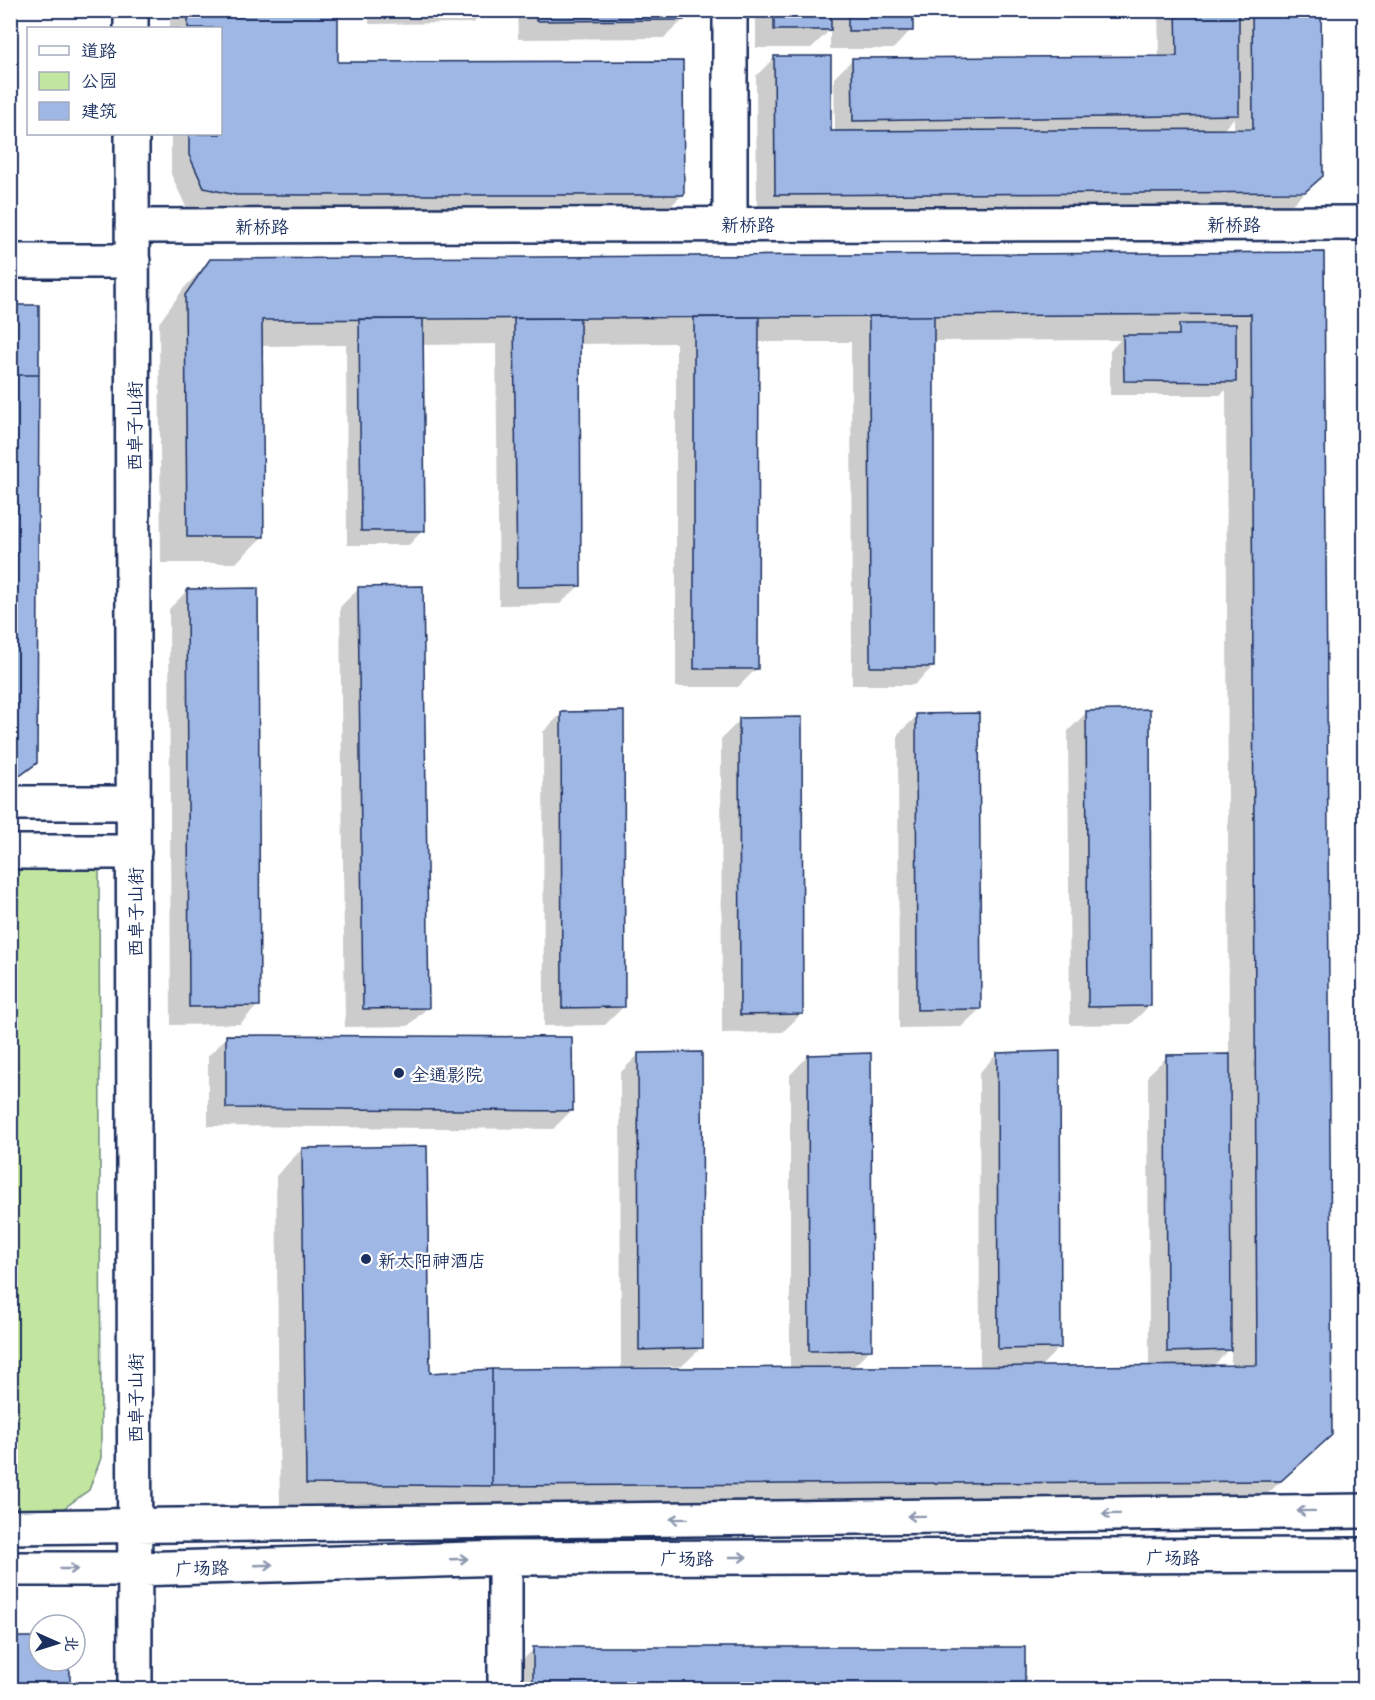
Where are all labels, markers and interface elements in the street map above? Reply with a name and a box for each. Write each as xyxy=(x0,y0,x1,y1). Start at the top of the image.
legend xyxy=(27,27,222,135)
text: 道路 xyxy=(81,36,117,63)
text: 公园 xyxy=(81,66,117,93)
text: 建筑 xyxy=(81,96,117,123)
street label: 新桥路 xyxy=(721,210,775,237)
street label: 新桥路 xyxy=(1207,210,1261,237)
street label: 新桥路 xyxy=(235,212,289,239)
street label: 西卓子山街 xyxy=(120,381,147,471)
street label: 西卓子山街 xyxy=(121,867,148,957)
place label: 全通影院 xyxy=(411,1060,483,1087)
marker: 全通影院 xyxy=(392,1066,406,1080)
place label: 新太阳神酒店 xyxy=(378,1246,486,1273)
marker: 新太阳神酒店 xyxy=(359,1252,373,1266)
street label: 西卓子山街 xyxy=(121,1353,148,1443)
one-way arrow xyxy=(1297,1506,1317,1517)
one-way arrow xyxy=(1102,1508,1122,1520)
one-way arrow xyxy=(907,1510,927,1522)
one-way arrow xyxy=(670,1513,690,1525)
street label: 广场路 xyxy=(1146,1543,1200,1570)
street label: 广场路 xyxy=(660,1544,714,1571)
one-way arrow xyxy=(727,1551,747,1563)
street label: 广场路 xyxy=(175,1553,229,1581)
one-way arrow xyxy=(448,1553,468,1565)
one-way arrow xyxy=(253,1560,273,1571)
one-way arrow xyxy=(58,1563,78,1575)
north arrow xyxy=(27,1613,87,1673)
text: 北 xyxy=(61,1635,85,1652)

